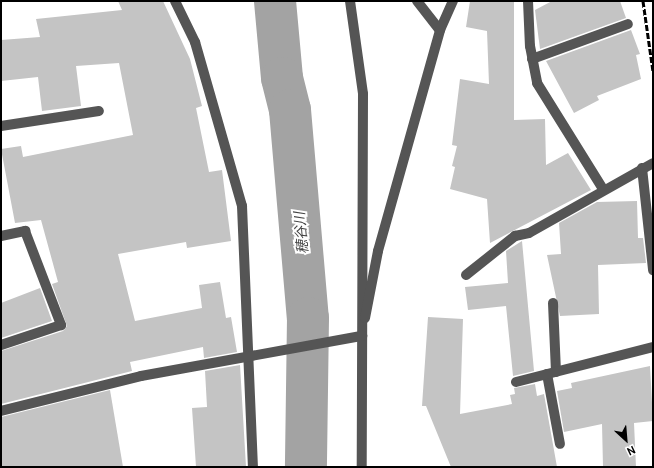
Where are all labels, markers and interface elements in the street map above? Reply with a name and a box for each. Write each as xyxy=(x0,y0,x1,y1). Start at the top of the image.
water label: 穂谷川 xyxy=(291,211,311,255)
north arrow xyxy=(606,420,646,460)
text: N xyxy=(625,443,638,459)

